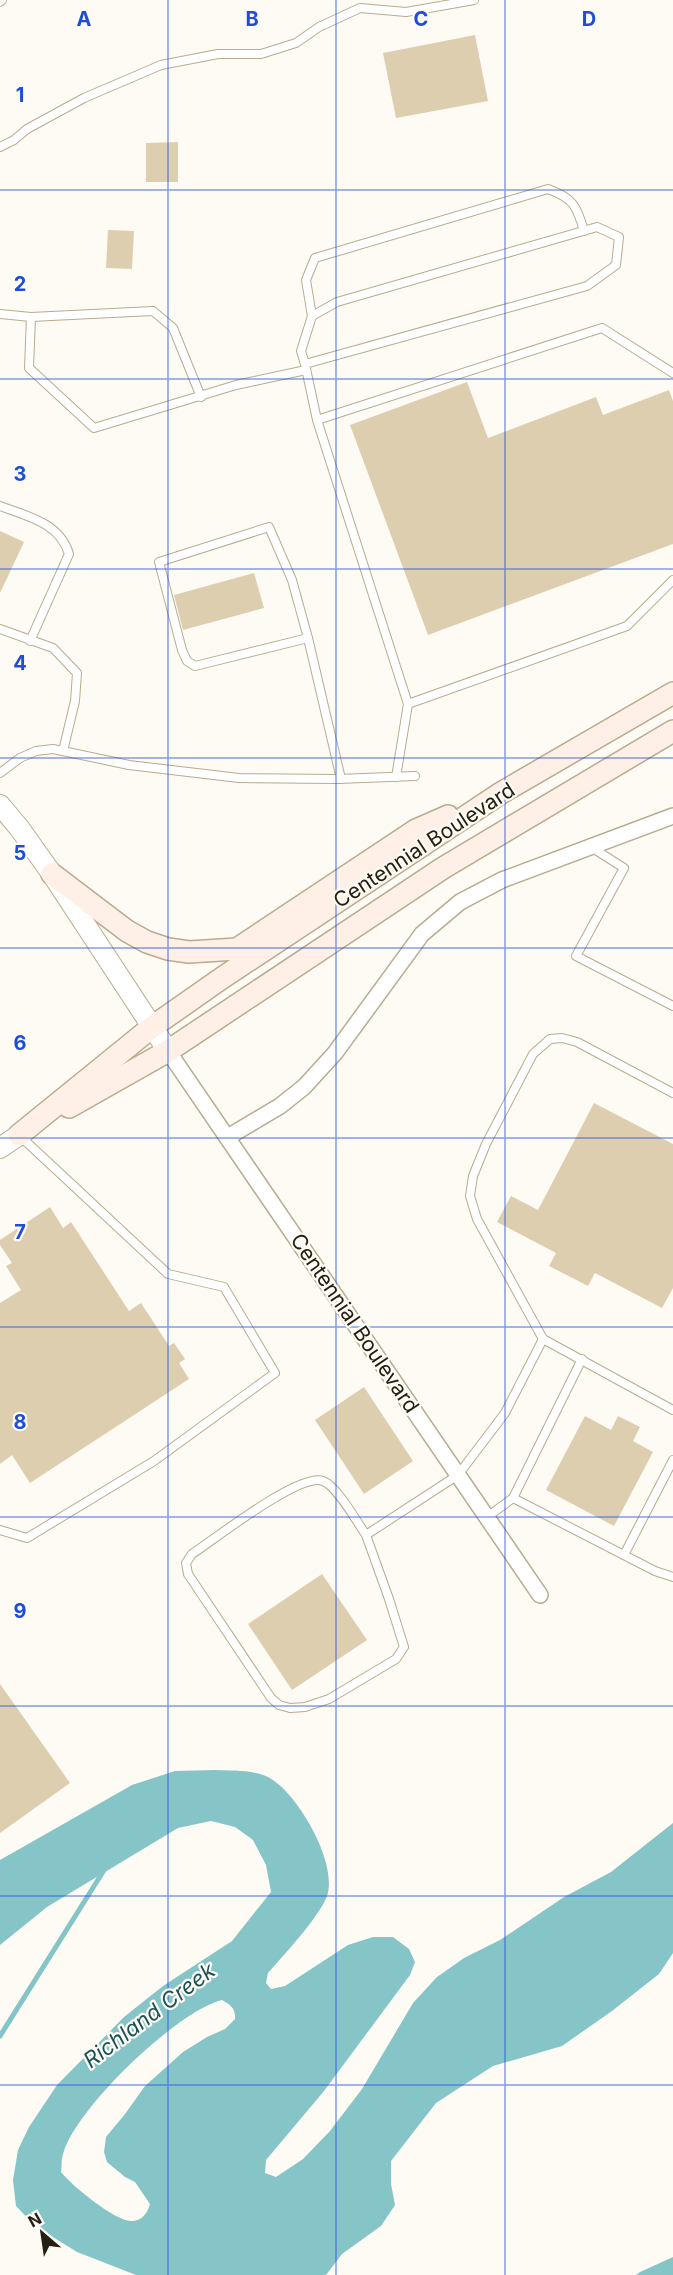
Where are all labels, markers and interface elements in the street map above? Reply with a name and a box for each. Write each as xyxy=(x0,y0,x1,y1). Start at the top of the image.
text: A xyxy=(77,7,92,31)
text: B xyxy=(245,7,259,31)
text: C xyxy=(414,7,428,31)
text: D xyxy=(582,7,596,31)
text: 1 xyxy=(16,83,24,107)
text: 2 xyxy=(14,272,26,296)
text: 3 xyxy=(14,462,26,486)
text: 4 xyxy=(13,651,27,675)
street label: Centennial Boulevard xyxy=(329,777,519,913)
text: 5 xyxy=(14,841,26,865)
text: 6 xyxy=(14,1031,27,1055)
text: 7 xyxy=(14,1220,26,1244)
street label: Centennial Boulevard xyxy=(286,1228,424,1418)
text: 8 xyxy=(13,1410,27,1434)
text: 9 xyxy=(14,1599,27,1623)
water label: Richland Creek xyxy=(78,1957,221,2073)
north arrow xyxy=(12,2203,72,2263)
text: N xyxy=(25,2208,45,2232)

